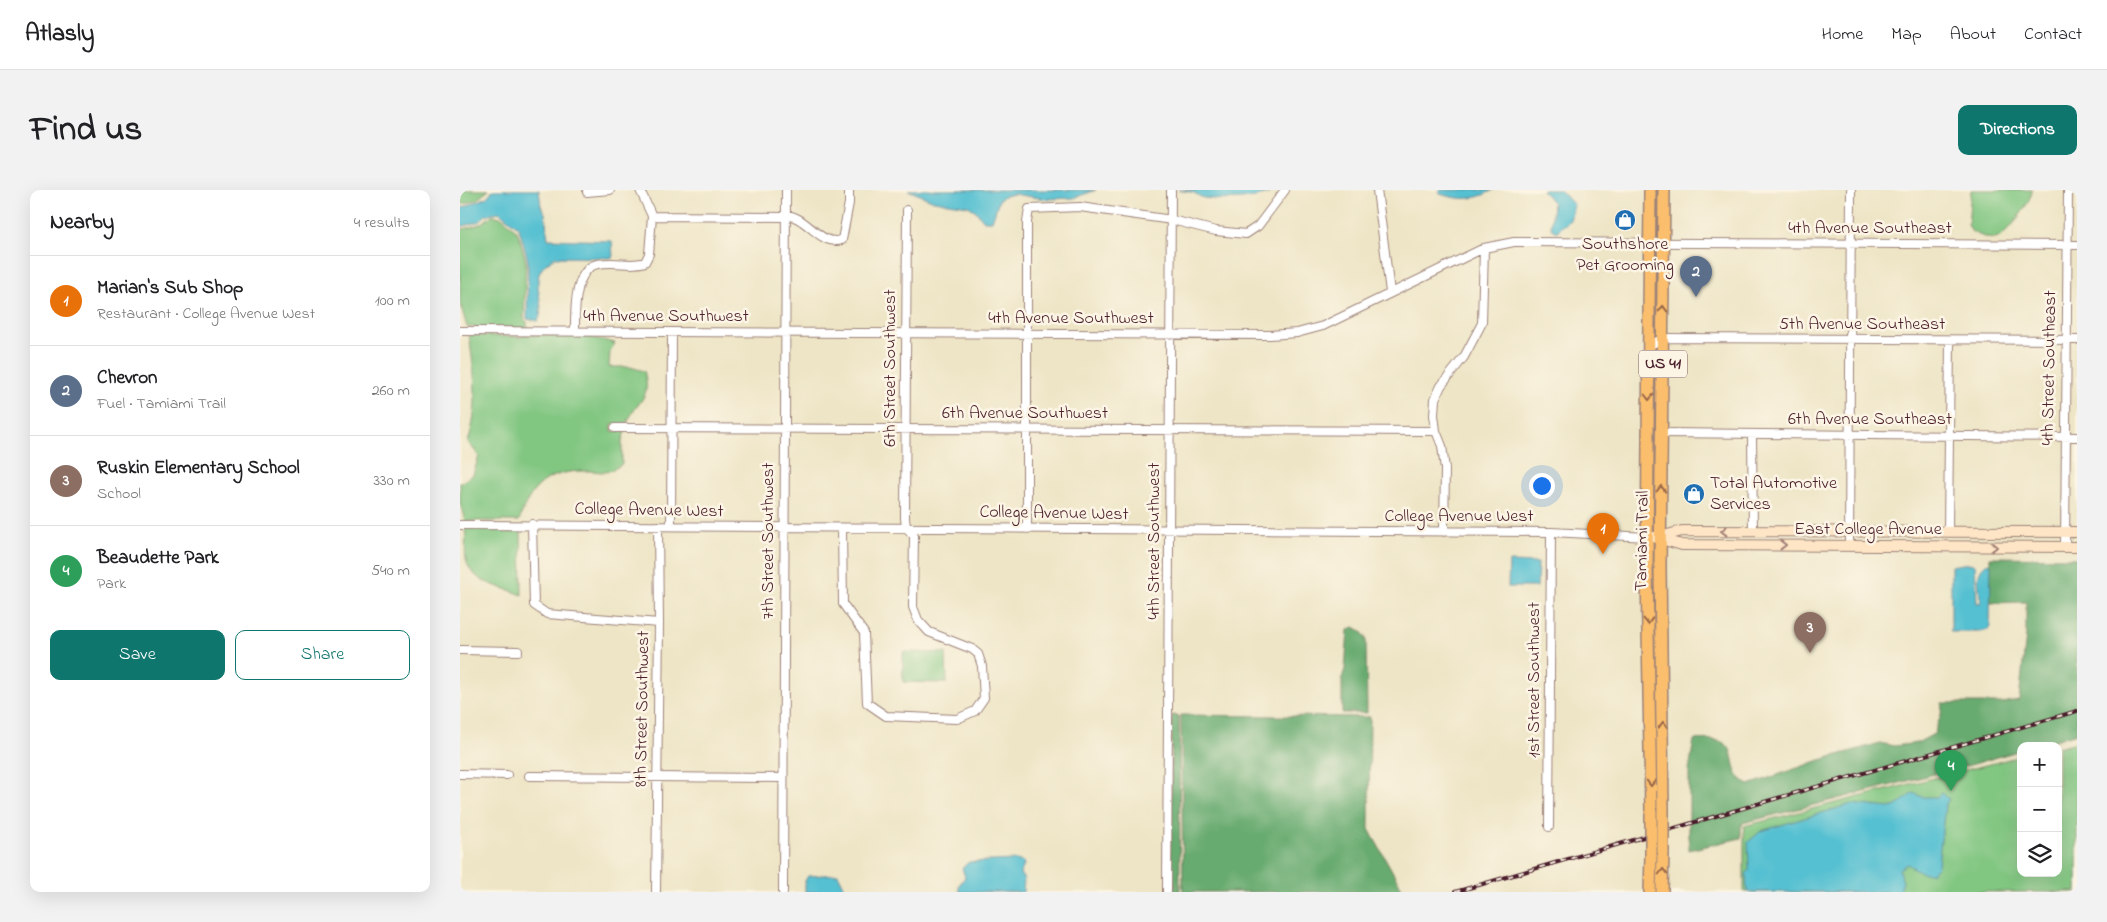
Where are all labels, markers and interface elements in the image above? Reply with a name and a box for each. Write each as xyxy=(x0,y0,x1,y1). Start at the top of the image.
text: Atlasly xyxy=(25,17,94,52)
text: Home xyxy=(1822,22,1863,48)
text: Map xyxy=(1891,22,1922,48)
text: About xyxy=(1950,22,1996,48)
text: Contact xyxy=(2024,22,2082,48)
text: Find us xyxy=(30,105,142,156)
button: Directions xyxy=(1958,105,2077,155)
text: Nearby xyxy=(50,208,114,238)
shop icon: Southshore Pet Grooming xyxy=(1613,208,1637,232)
text: 4 results xyxy=(354,211,410,235)
street label: 4th Avenue Southeast xyxy=(1788,216,1952,242)
place label: Southshore Pet Grooming xyxy=(1576,232,1674,280)
pin: 2 xyxy=(1680,256,1712,297)
text: Marian's Sub Shop xyxy=(97,275,243,302)
text: 1 xyxy=(63,289,69,313)
text: 100 m xyxy=(375,289,410,313)
street label: 6th Street Southwest xyxy=(878,289,904,447)
street label: 4th Street Southeast xyxy=(2036,290,2064,446)
text: Restaurant · College Avenue West xyxy=(97,302,315,326)
street label: 4th Avenue Southwest xyxy=(583,304,749,330)
one-way arrow xyxy=(1658,304,1668,312)
street label: 4th Avenue Southwest xyxy=(988,306,1154,332)
street label: 5th Avenue Southeast xyxy=(1779,312,1945,338)
road number: US 41 xyxy=(1639,350,1687,378)
text: Chevron xyxy=(97,365,157,392)
text: 2 xyxy=(62,379,70,403)
text: 260 m xyxy=(372,379,410,403)
text: Fuel · Tamiami Trail xyxy=(97,392,226,416)
one-way arrow xyxy=(1644,393,1654,401)
street label: 6th Avenue Southwest xyxy=(942,401,1108,427)
street label: 6th Avenue Southeast xyxy=(1788,407,1952,433)
text: Ruskin Elementary School xyxy=(97,455,300,482)
street label: 7th Street Southwest xyxy=(756,462,782,620)
street label: 4th Street Southwest xyxy=(1142,462,1168,620)
text: 3 xyxy=(63,469,69,493)
text: 330 m xyxy=(373,469,410,493)
place label: Total Automotive Services xyxy=(1710,471,1838,518)
your location xyxy=(1529,473,1555,499)
text: School xyxy=(97,482,141,506)
shop icon: Total Automotive Services xyxy=(1682,482,1706,506)
one-way arrow xyxy=(1656,484,1667,492)
street label: Tamiami Trail xyxy=(1629,490,1657,592)
street label: College Avenue West xyxy=(574,497,724,526)
street label: College Avenue West xyxy=(979,500,1129,529)
street label: College Avenue West xyxy=(1384,504,1534,531)
pin: 1 xyxy=(1587,513,1619,554)
street label: East College Avenue xyxy=(1794,517,1943,544)
one-way arrow xyxy=(1720,526,1728,536)
one-way arrow xyxy=(1780,540,1787,550)
one-way arrow xyxy=(1990,542,1998,552)
text: Beaudette Park xyxy=(97,545,219,572)
text: 4 xyxy=(63,559,69,583)
text: 540 m xyxy=(371,559,410,583)
text: Park xyxy=(97,572,126,596)
street label: 1st Street Southwest xyxy=(1522,602,1548,758)
pin: 3 xyxy=(1794,612,1826,653)
one-way arrow xyxy=(1643,617,1654,625)
button: Save xyxy=(50,630,225,680)
button: Share xyxy=(235,630,410,680)
street label: 8th Street Southwest xyxy=(629,631,657,787)
one-way arrow xyxy=(1658,720,1668,728)
map controls xyxy=(2017,742,2062,877)
button: + xyxy=(2017,742,2062,787)
pin: 4 xyxy=(1935,750,1967,791)
one-way arrow xyxy=(1646,780,1656,787)
button: − xyxy=(2017,787,2062,832)
button: layers xyxy=(2017,832,2062,877)
one-way arrow xyxy=(1657,868,1668,876)

